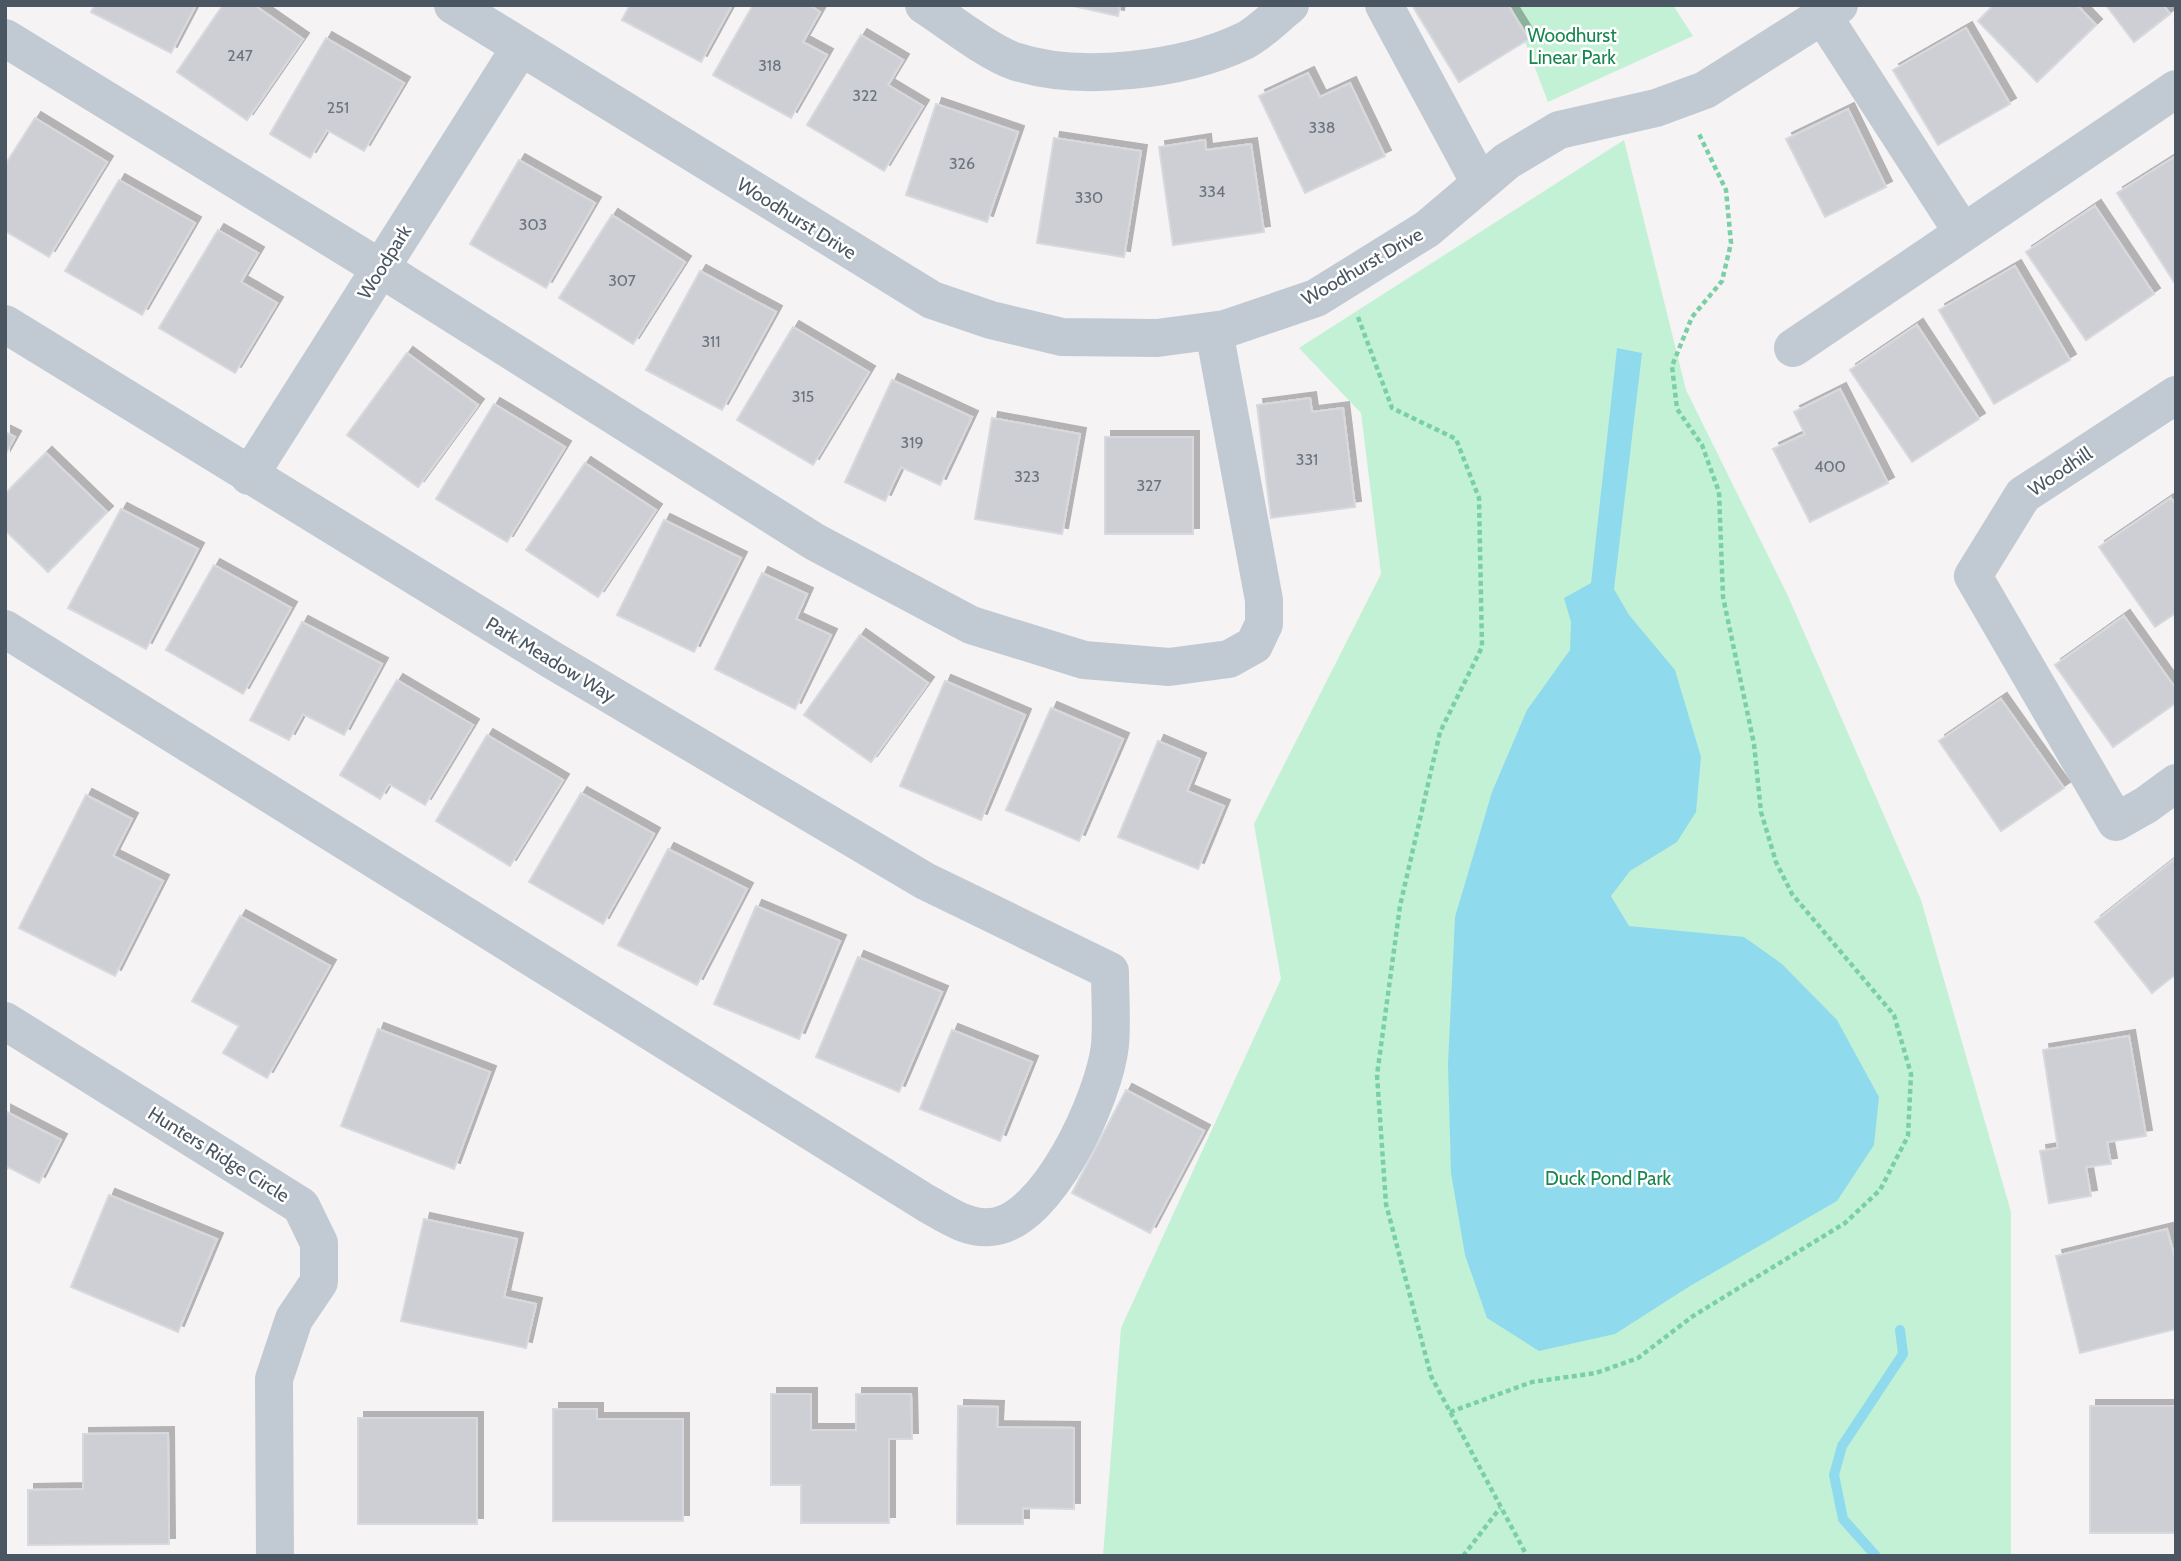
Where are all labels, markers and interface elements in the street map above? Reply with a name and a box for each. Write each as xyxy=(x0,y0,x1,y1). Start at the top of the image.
park label: Woodhurst Linear Park xyxy=(1527,24,1617,69)
house number: 247 xyxy=(227,46,253,65)
house number: 318 xyxy=(758,56,782,75)
house number: 322 xyxy=(852,86,878,105)
house number: 251 xyxy=(327,98,349,117)
house number: 338 xyxy=(1308,118,1336,137)
house number: 326 xyxy=(949,154,975,173)
street label: Woodhurst Drive xyxy=(733,173,861,264)
house number: 334 xyxy=(1199,182,1225,201)
house number: 330 xyxy=(1075,188,1103,207)
house number: 303 xyxy=(519,215,547,234)
street label: Woodpark xyxy=(353,221,416,304)
street label: Woodhurst Drive xyxy=(1298,222,1427,310)
house number: 307 xyxy=(608,271,636,290)
house number: 311 xyxy=(701,332,721,351)
house number: 315 xyxy=(792,387,814,406)
house number: 319 xyxy=(901,433,923,452)
street label: Woodhill xyxy=(2024,441,2097,501)
house number: 331 xyxy=(1296,450,1318,469)
house number: 400 xyxy=(1814,457,1846,476)
house number: 323 xyxy=(1014,467,1040,486)
house number: 327 xyxy=(1136,476,1162,495)
street label: Park Meadow Way xyxy=(482,612,620,707)
street label: Hunters Ridge Circle xyxy=(144,1102,294,1207)
park label: Duck Pond Park xyxy=(1545,1167,1671,1190)

